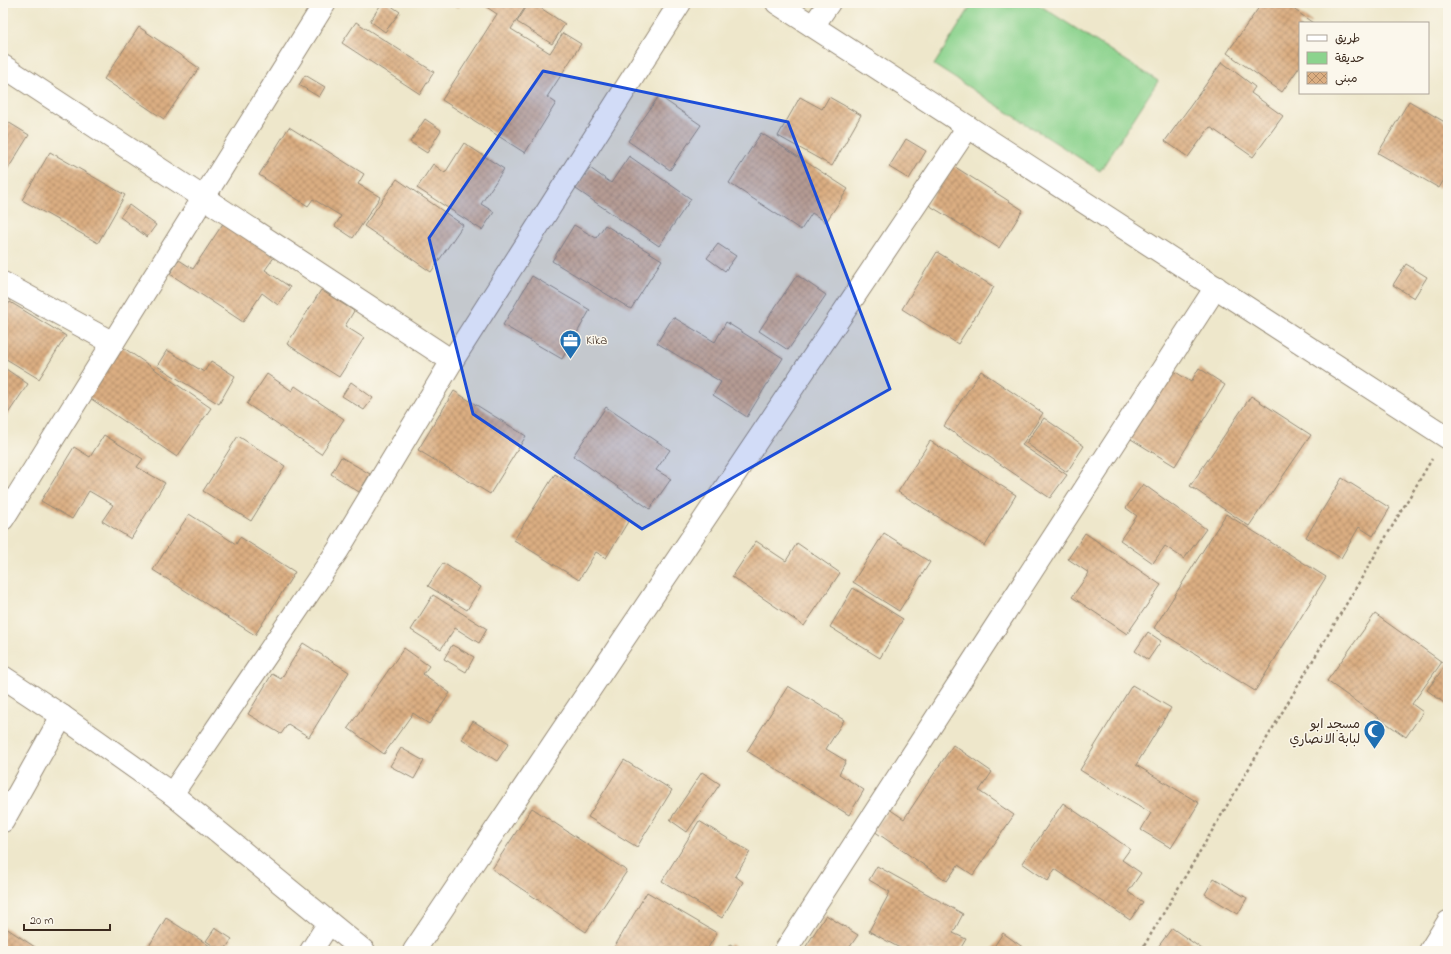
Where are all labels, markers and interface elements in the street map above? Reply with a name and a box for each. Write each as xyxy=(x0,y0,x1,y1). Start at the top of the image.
legend xyxy=(1299,22,1429,94)
text: طريق xyxy=(1335,30,1360,48)
text: حديقة xyxy=(1335,50,1364,68)
text: مبنى xyxy=(1335,70,1358,88)
office icon: Kika xyxy=(558,327,584,360)
place label: Kika xyxy=(586,331,607,350)
place label: مسجد ابو لبابة الانصاري xyxy=(1290,715,1360,749)
mosque icon: مسجد ابو لبابة الانصاري xyxy=(1362,718,1388,751)
scale bar xyxy=(24,906,110,932)
text: 20 m xyxy=(30,912,53,930)

